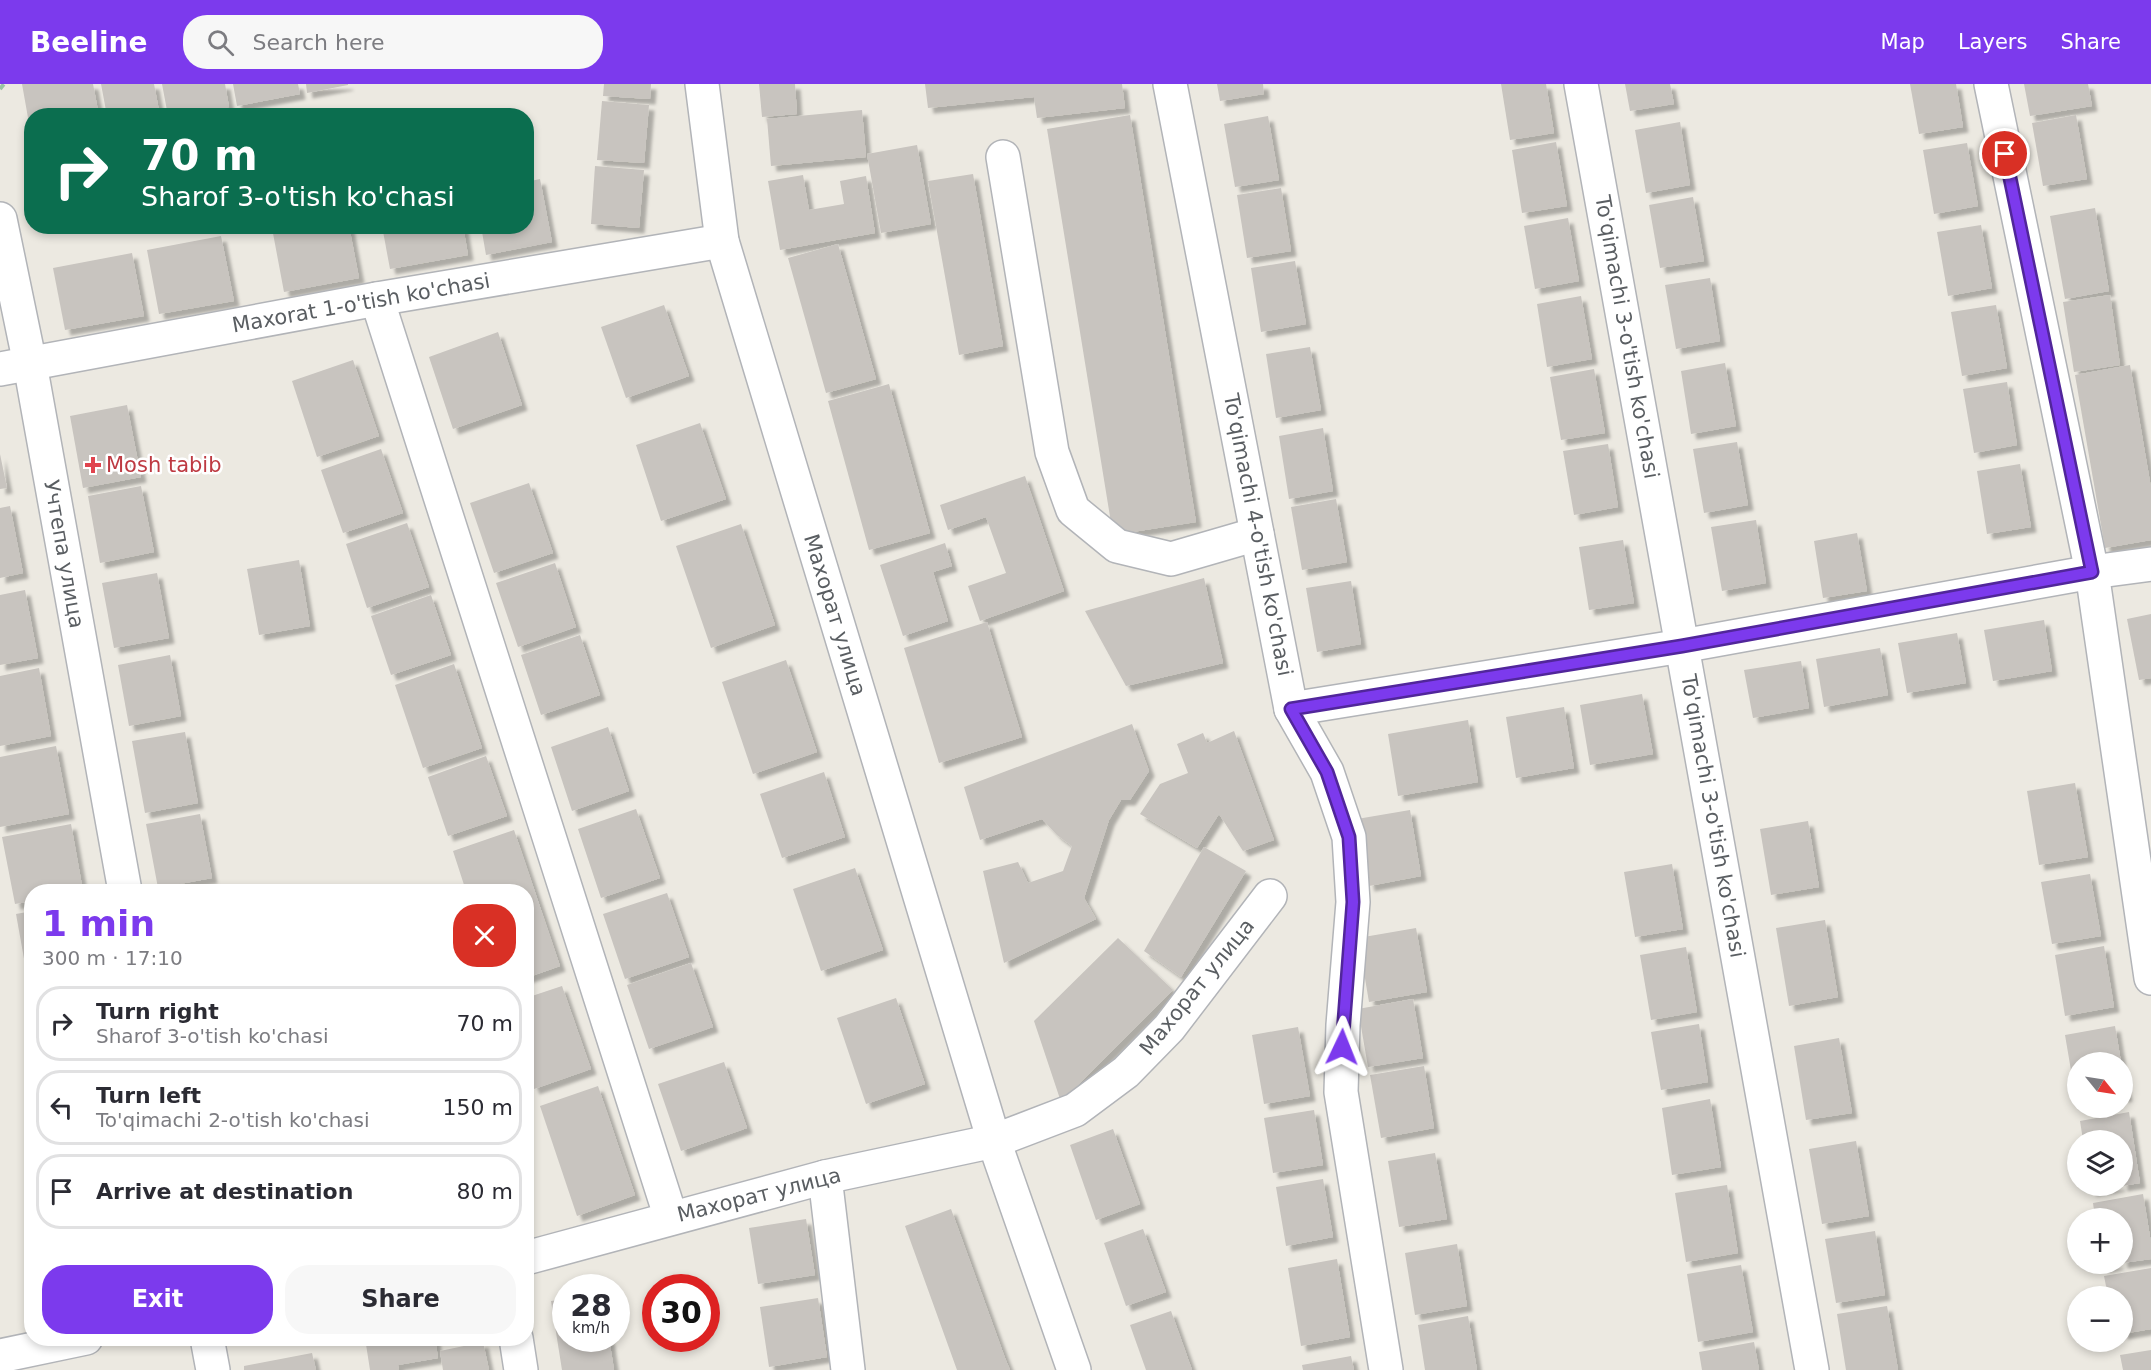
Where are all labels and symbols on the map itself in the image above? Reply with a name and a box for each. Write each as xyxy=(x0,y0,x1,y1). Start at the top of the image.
pin xyxy=(1979,128,2030,179)
street label: To'qimachi 3-o'tish ko'chasi xyxy=(1590,193,1664,481)
street label: Maxorat 1-o'tish ko'chasi xyxy=(230,268,492,338)
street label: To'qimachi 4-o'tish ko'chasi xyxy=(1219,391,1297,678)
place label: Mosh tabib xyxy=(106,453,222,477)
marker: Mosh tabib xyxy=(84,456,102,474)
street label: Учтепа улица xyxy=(39,478,89,630)
street label: Махорат улица xyxy=(799,531,871,699)
street label: To'qimachi 3-o'tish ko'chasi xyxy=(1676,672,1750,960)
street label: Махорат улица xyxy=(1135,914,1259,1060)
position arrow xyxy=(1310,1015,1374,1079)
north arrow xyxy=(2067,1052,2133,1118)
street label: Махорат улица xyxy=(675,1163,843,1227)
speed limit sign: 30 xyxy=(642,1274,720,1352)

